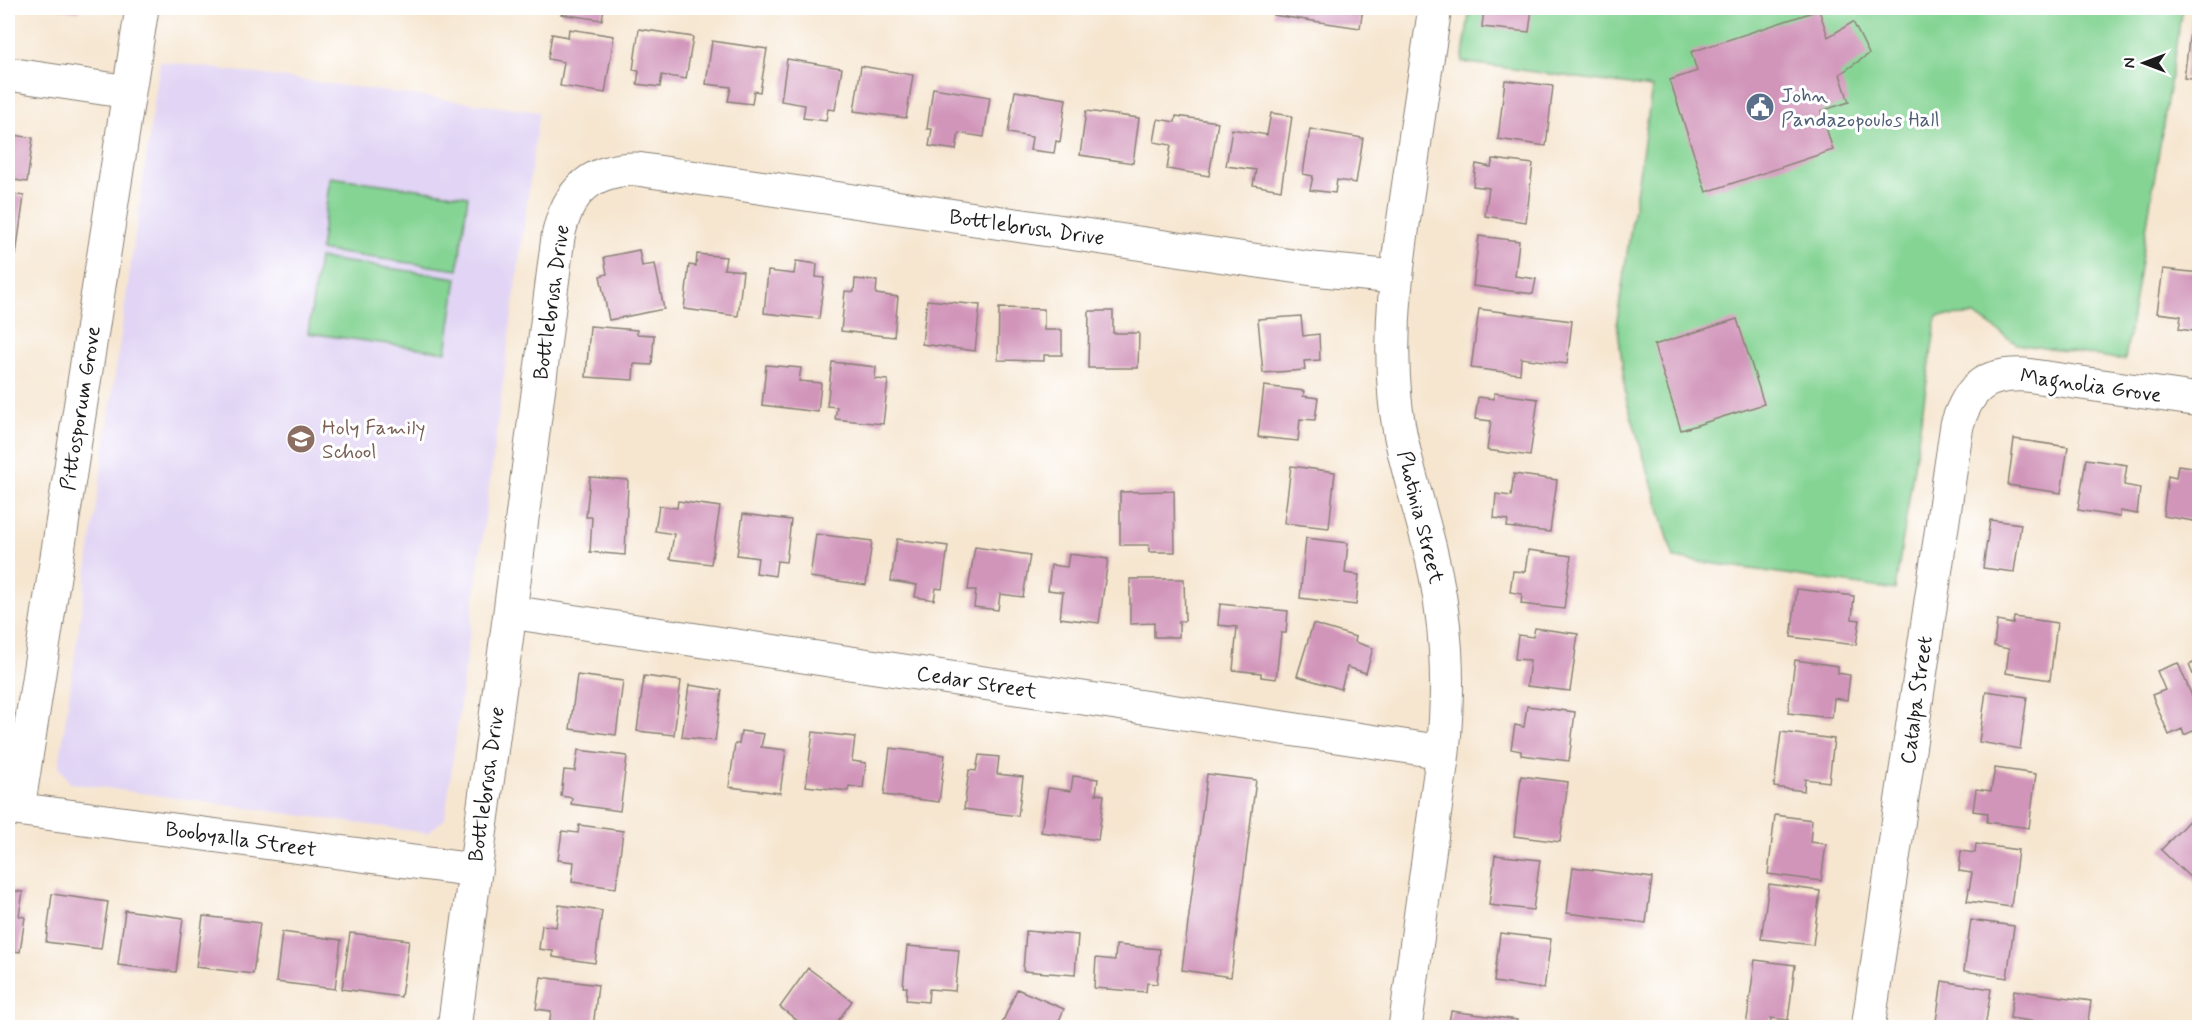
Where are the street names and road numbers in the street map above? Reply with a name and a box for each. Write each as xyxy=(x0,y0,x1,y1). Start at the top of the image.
street label: Bottlebrush Drive xyxy=(947,203,1106,253)
street label: Bottlebrush Drive xyxy=(527,223,577,382)
street label: Pittosporum Grove xyxy=(54,324,108,492)
street label: Magnolia Grove xyxy=(2018,362,2163,412)
street label: Photinia Street xyxy=(1390,448,1450,587)
street label: Catalpa Street xyxy=(1894,634,1940,766)
street label: Cedar Street xyxy=(915,660,1040,706)
street label: Bottlebrush Drive xyxy=(462,705,512,864)
street label: Boobyalla Street xyxy=(163,816,318,864)

